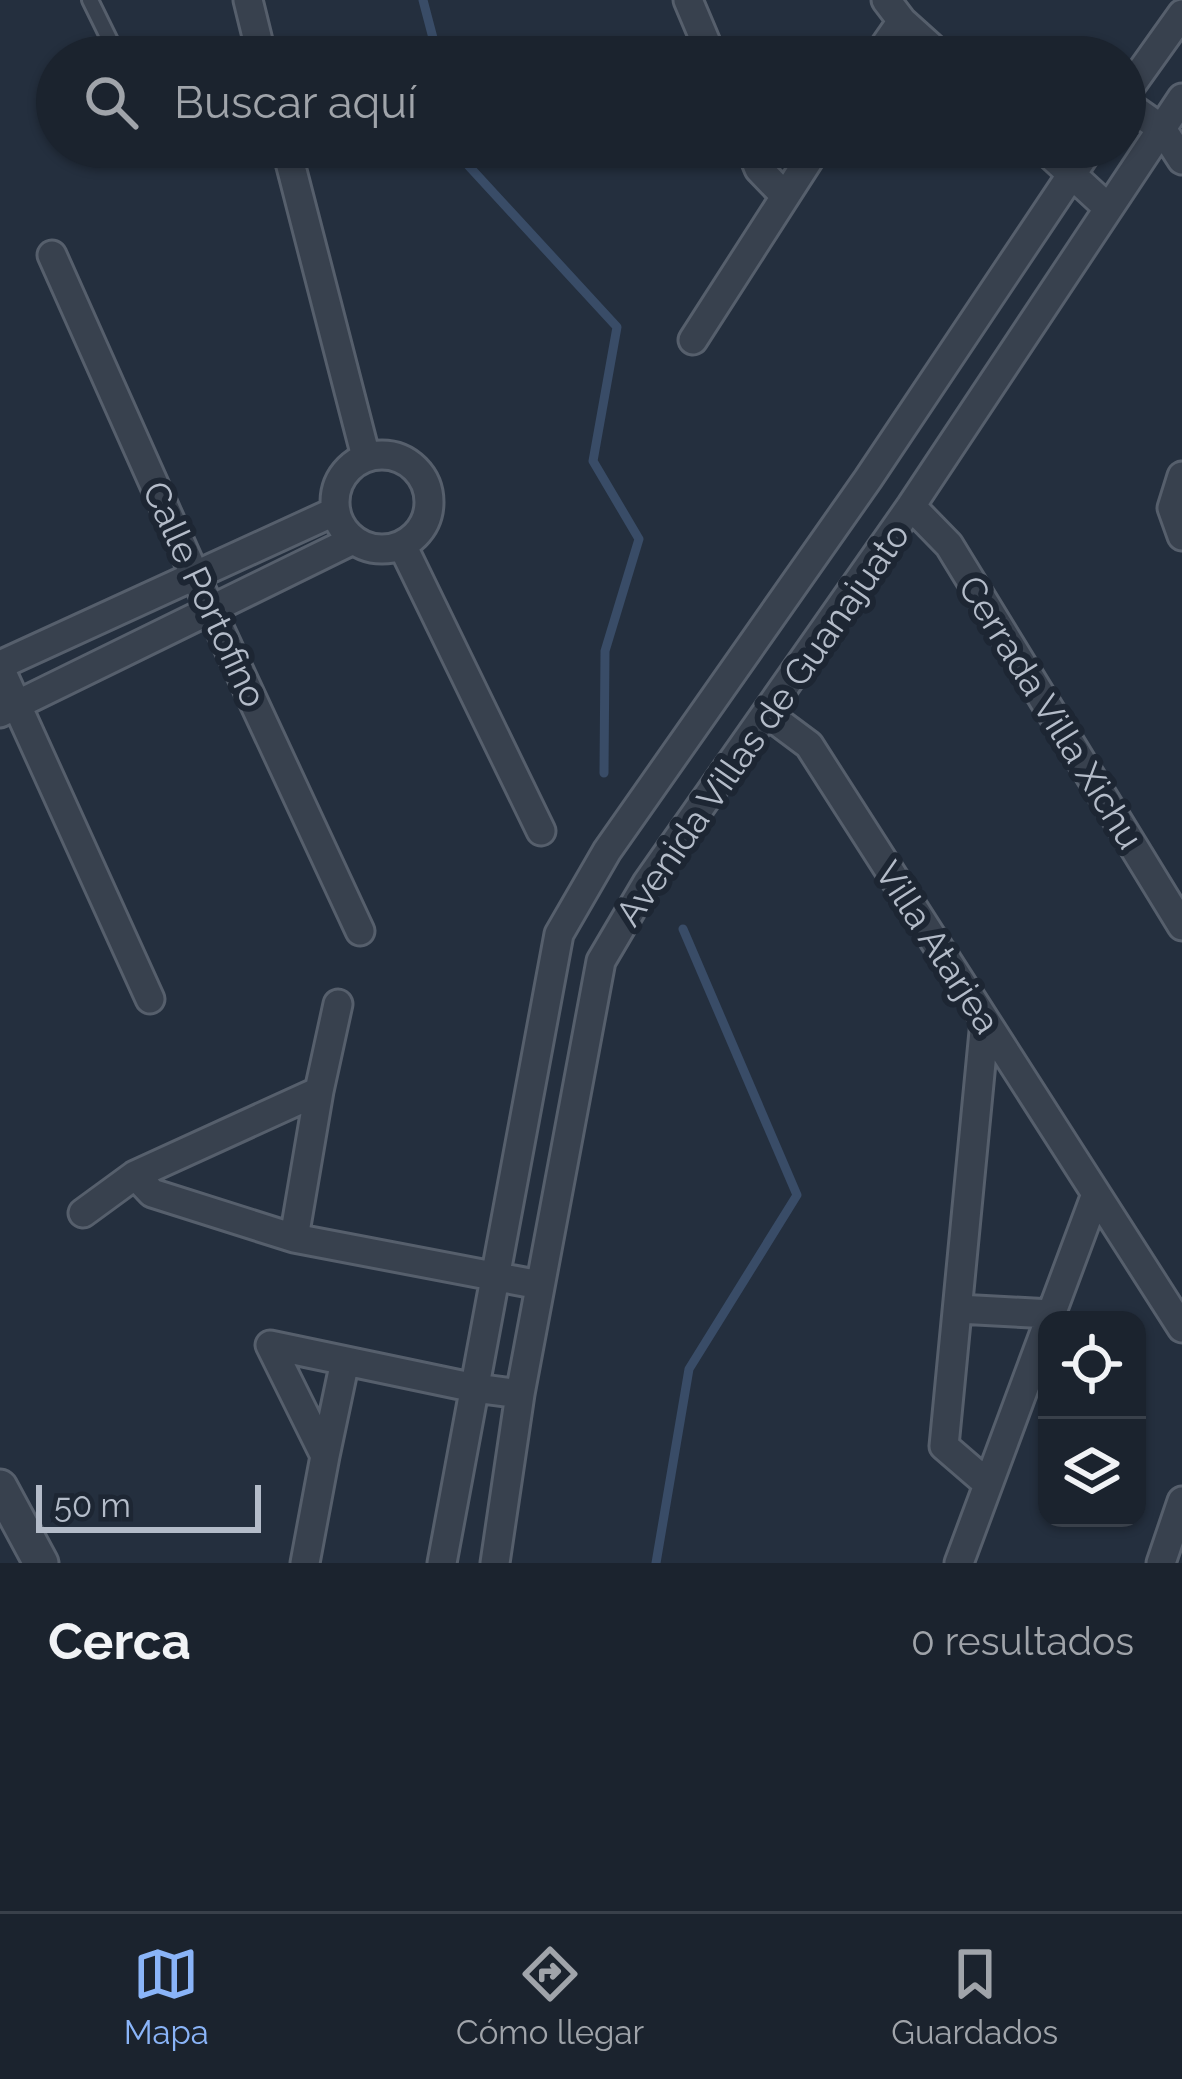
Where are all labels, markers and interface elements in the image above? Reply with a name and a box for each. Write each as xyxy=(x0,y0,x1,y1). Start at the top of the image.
search box xyxy=(36,36,1146,168)
icon: search xyxy=(78,69,144,135)
text: Buscar aquí xyxy=(174,76,417,129)
street label: Calle Portofino xyxy=(134,475,276,713)
street label: Avenida Villas de Guanajuato xyxy=(607,515,917,933)
street label: Cerrada Villa Xichu xyxy=(950,568,1152,856)
street label: Villa Atarjea xyxy=(867,853,1009,1041)
map controls xyxy=(1038,1311,1146,1527)
button: locate xyxy=(1038,1311,1146,1419)
button: layers xyxy=(1038,1419,1146,1527)
scale bar xyxy=(36,1479,261,1532)
text: 50 m xyxy=(54,1486,131,1525)
text: Cerca xyxy=(48,1611,191,1671)
text: 0 resultados xyxy=(911,1618,1134,1664)
tab: Mapa xyxy=(124,1941,209,2052)
tab: Cómo llegar xyxy=(456,1941,644,2052)
tab: Guardados xyxy=(891,1941,1058,2052)

